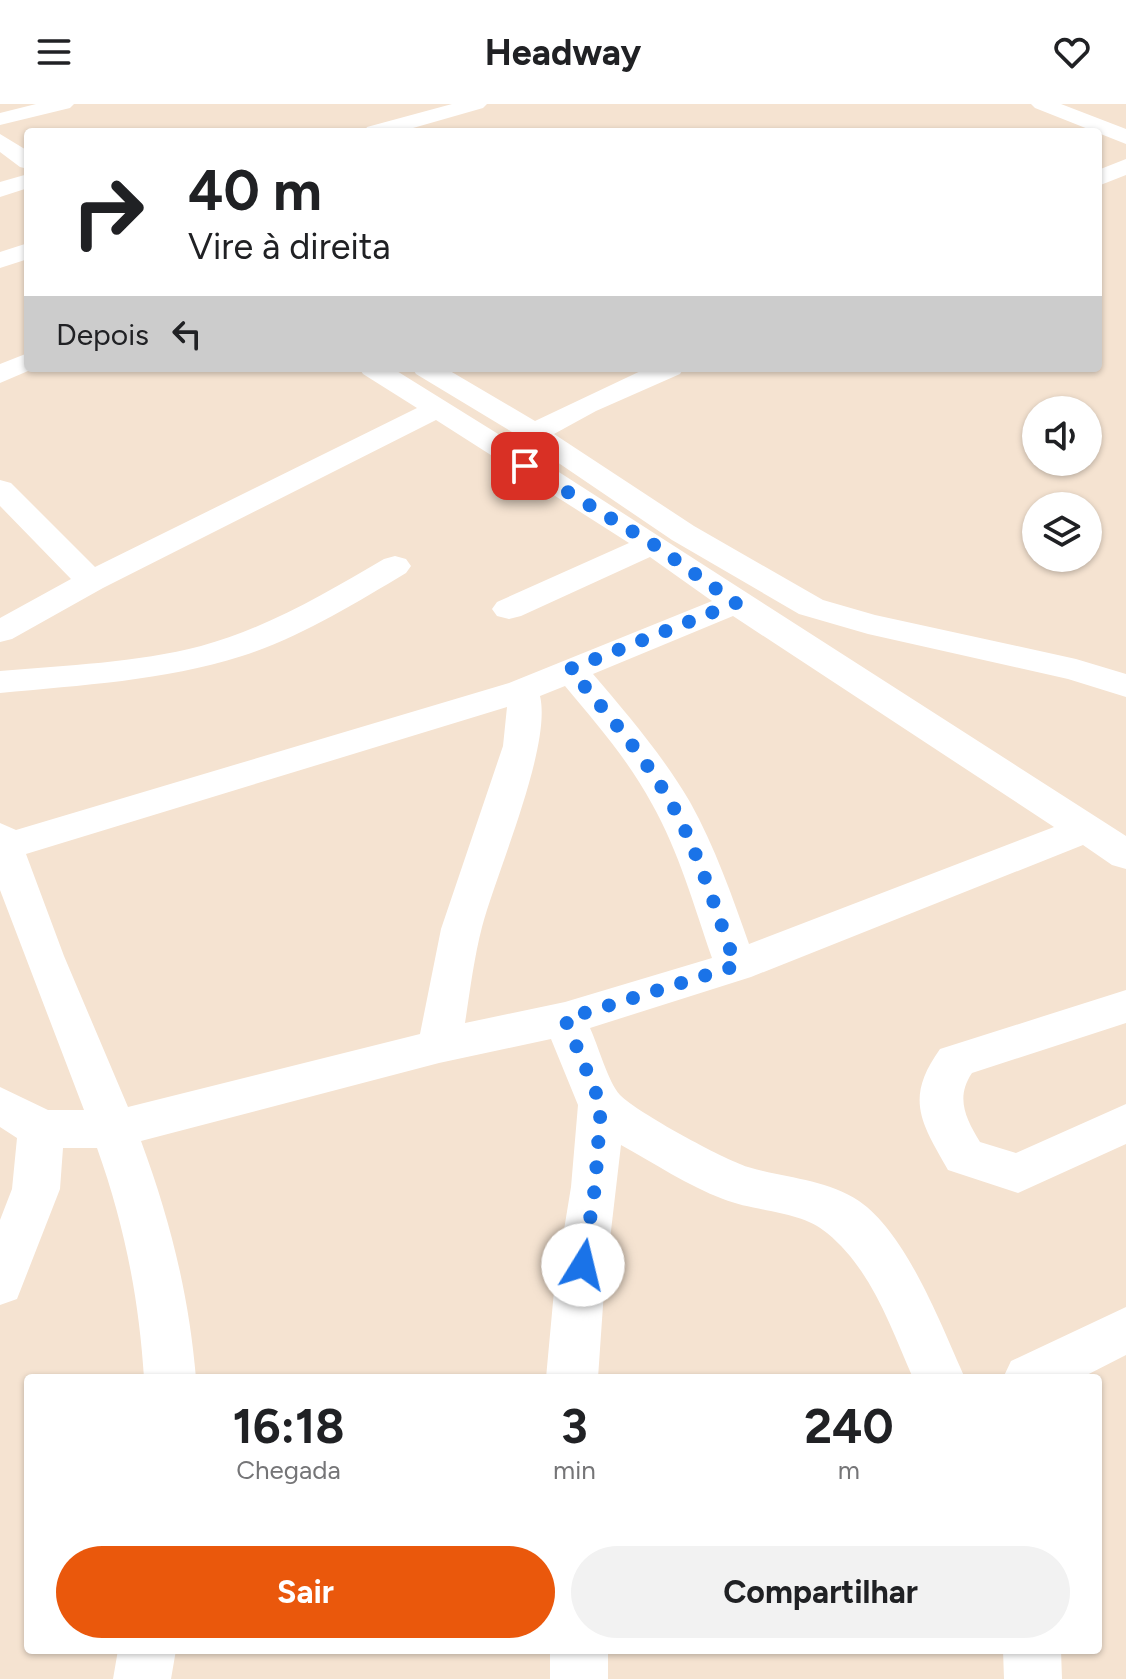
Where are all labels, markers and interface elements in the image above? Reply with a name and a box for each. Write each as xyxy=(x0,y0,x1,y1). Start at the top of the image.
icon: menu xyxy=(32,30,76,74)
icon: heart xyxy=(1050,30,1094,74)
text: Headway xyxy=(485,31,641,74)
text: 40 m xyxy=(188,157,322,224)
icon: right xyxy=(56,160,160,264)
text: Vire à direita xyxy=(188,225,391,268)
icon: left xyxy=(165,312,209,356)
text: Depois xyxy=(56,316,149,353)
map controls xyxy=(1022,396,1102,572)
button: sound xyxy=(1022,396,1102,476)
pin xyxy=(491,432,559,500)
icon: arrive xyxy=(503,444,547,488)
button: layers xyxy=(1022,492,1102,572)
position arrow xyxy=(541,1223,625,1307)
text: 16:18 xyxy=(232,1397,345,1455)
text: 3 xyxy=(561,1397,588,1455)
text: 240 xyxy=(804,1397,894,1455)
text: Chegada xyxy=(236,1454,341,1486)
text: min xyxy=(553,1454,596,1486)
text: m xyxy=(838,1454,860,1486)
button: Sair xyxy=(56,1546,555,1638)
button: Compartilhar xyxy=(571,1546,1070,1638)

